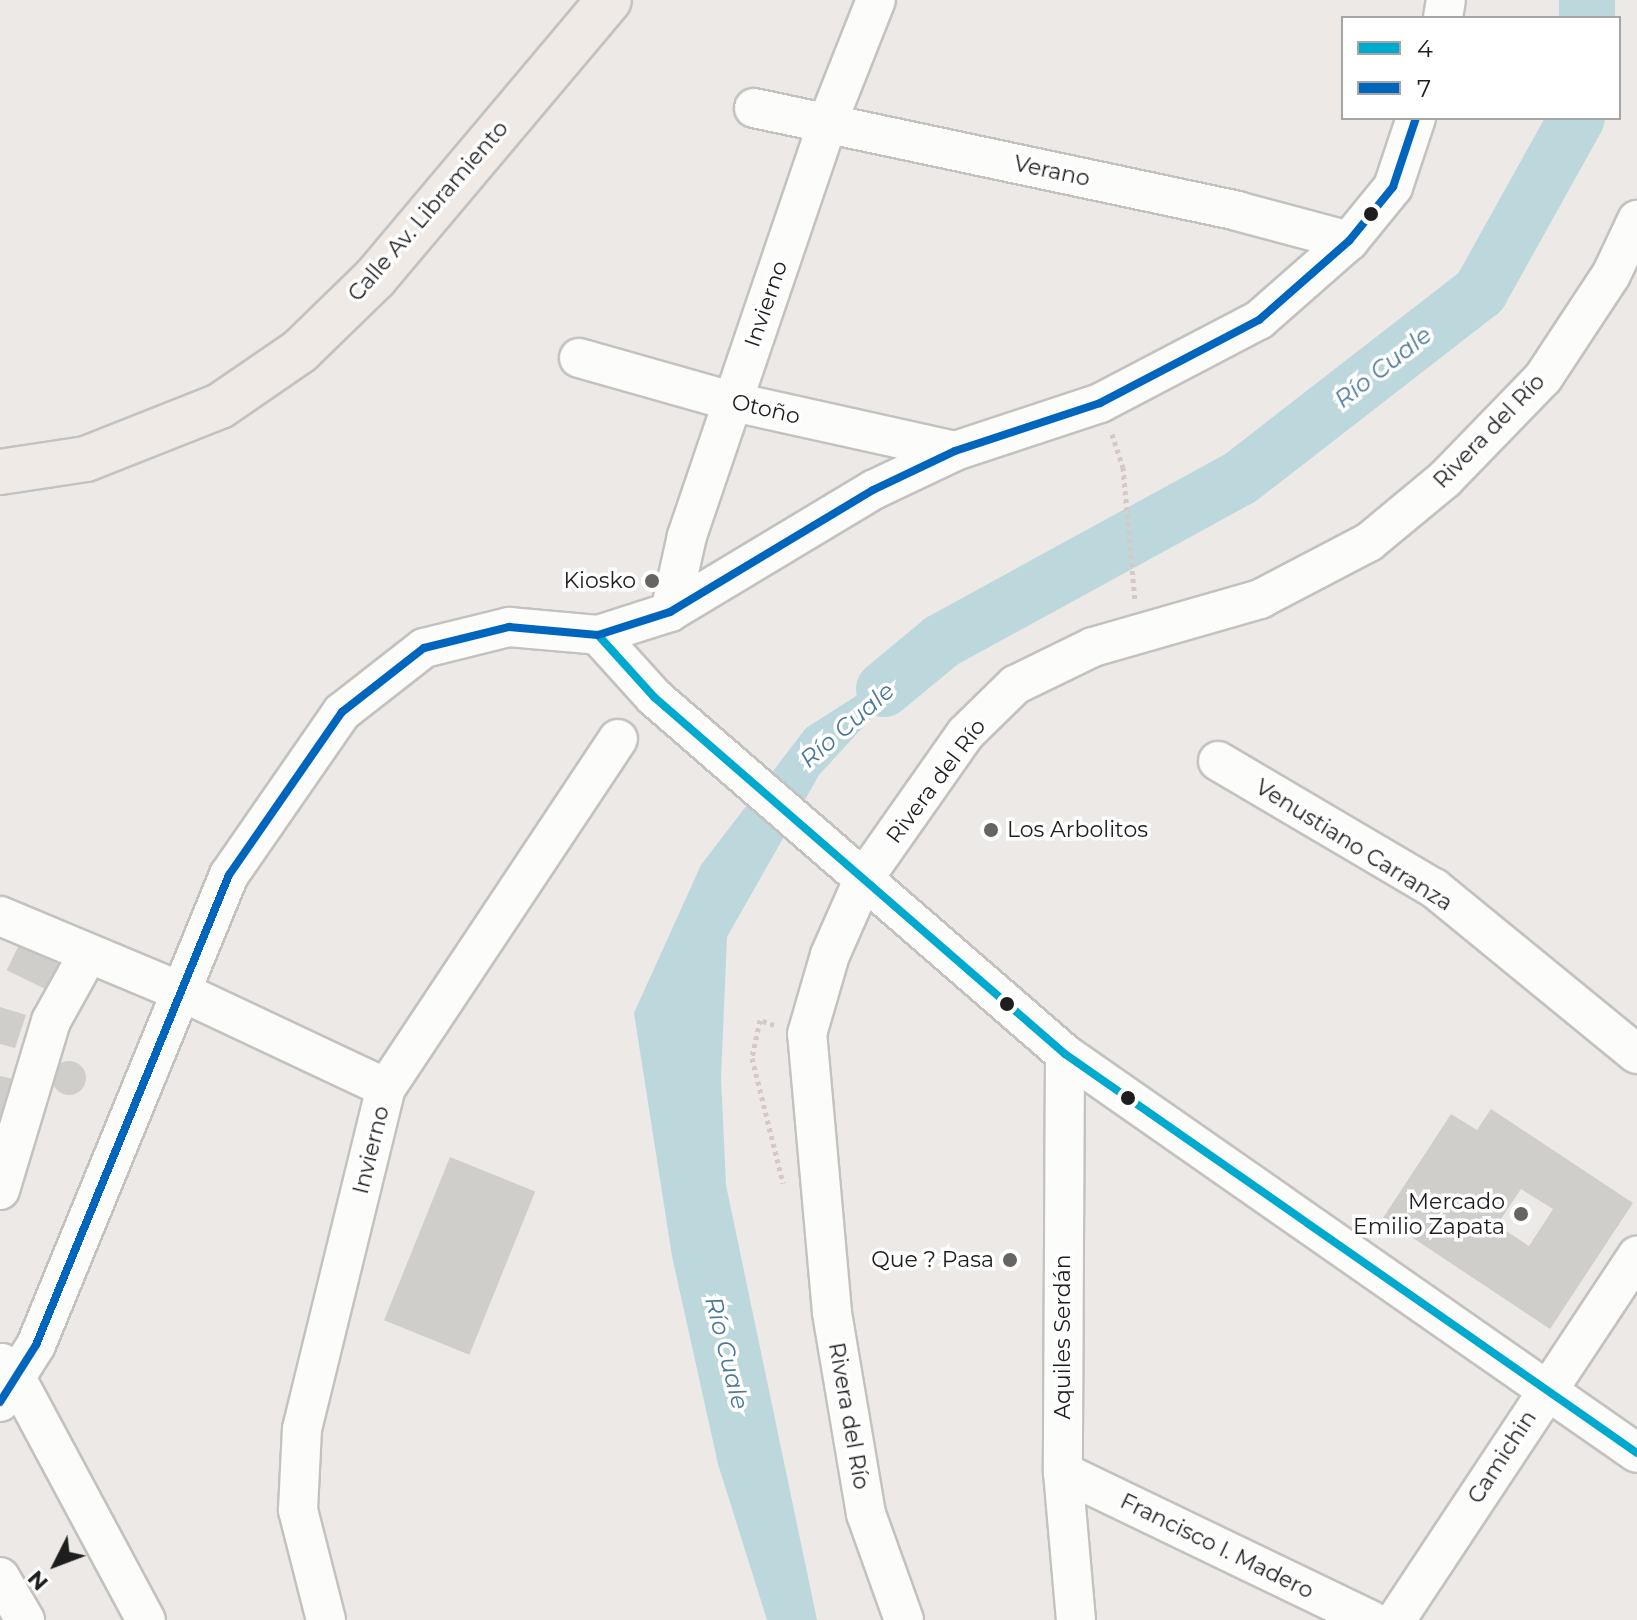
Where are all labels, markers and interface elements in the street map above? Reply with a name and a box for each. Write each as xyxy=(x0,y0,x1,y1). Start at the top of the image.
legend xyxy=(1341,16,1621,120)
text: 4 xyxy=(1417,34,1433,63)
text: 7 xyxy=(1417,74,1431,103)
street label: Calle Av. Libramiento xyxy=(342,115,514,307)
street label: Verano xyxy=(1012,150,1092,192)
unlabelled marker xyxy=(1363,206,1379,222)
street label: Invierno xyxy=(739,257,793,351)
water label: Río Cuale xyxy=(1329,320,1437,414)
street label: Rivera del Río xyxy=(1428,368,1550,494)
street label: Otoño xyxy=(729,388,803,430)
place label: Kiosko xyxy=(563,568,636,594)
marker: Kiosko xyxy=(643,572,661,590)
water label: Río Cuale xyxy=(794,676,900,774)
street label: Rivera del Río xyxy=(881,714,991,848)
street label: Venustiano Carranza xyxy=(1251,774,1457,916)
place label: Los Arbolitos xyxy=(1007,817,1148,843)
marker: Los Arbolitos xyxy=(982,821,1000,839)
unlabelled marker xyxy=(999,996,1015,1012)
unlabelled marker xyxy=(1120,1090,1136,1106)
street label: Invierno xyxy=(347,1103,395,1197)
place label: Mercado Emilio Zapata xyxy=(1353,1188,1505,1240)
marker: Mercado Emilio Zapata xyxy=(1512,1205,1530,1223)
place label: Que ? Pasa xyxy=(871,1247,994,1273)
marker: Que ? Pasa xyxy=(1001,1251,1019,1269)
street label: Aquiles Serdán xyxy=(1050,1254,1076,1420)
water label: Río Cuale xyxy=(699,1294,755,1412)
street label: Rivera del Río xyxy=(823,1340,875,1492)
street label: Camichin xyxy=(1462,1406,1542,1508)
street label: Francisco I. Madero xyxy=(1116,1488,1318,1604)
north arrow xyxy=(16,1524,96,1604)
text: N xyxy=(22,1565,54,1596)

